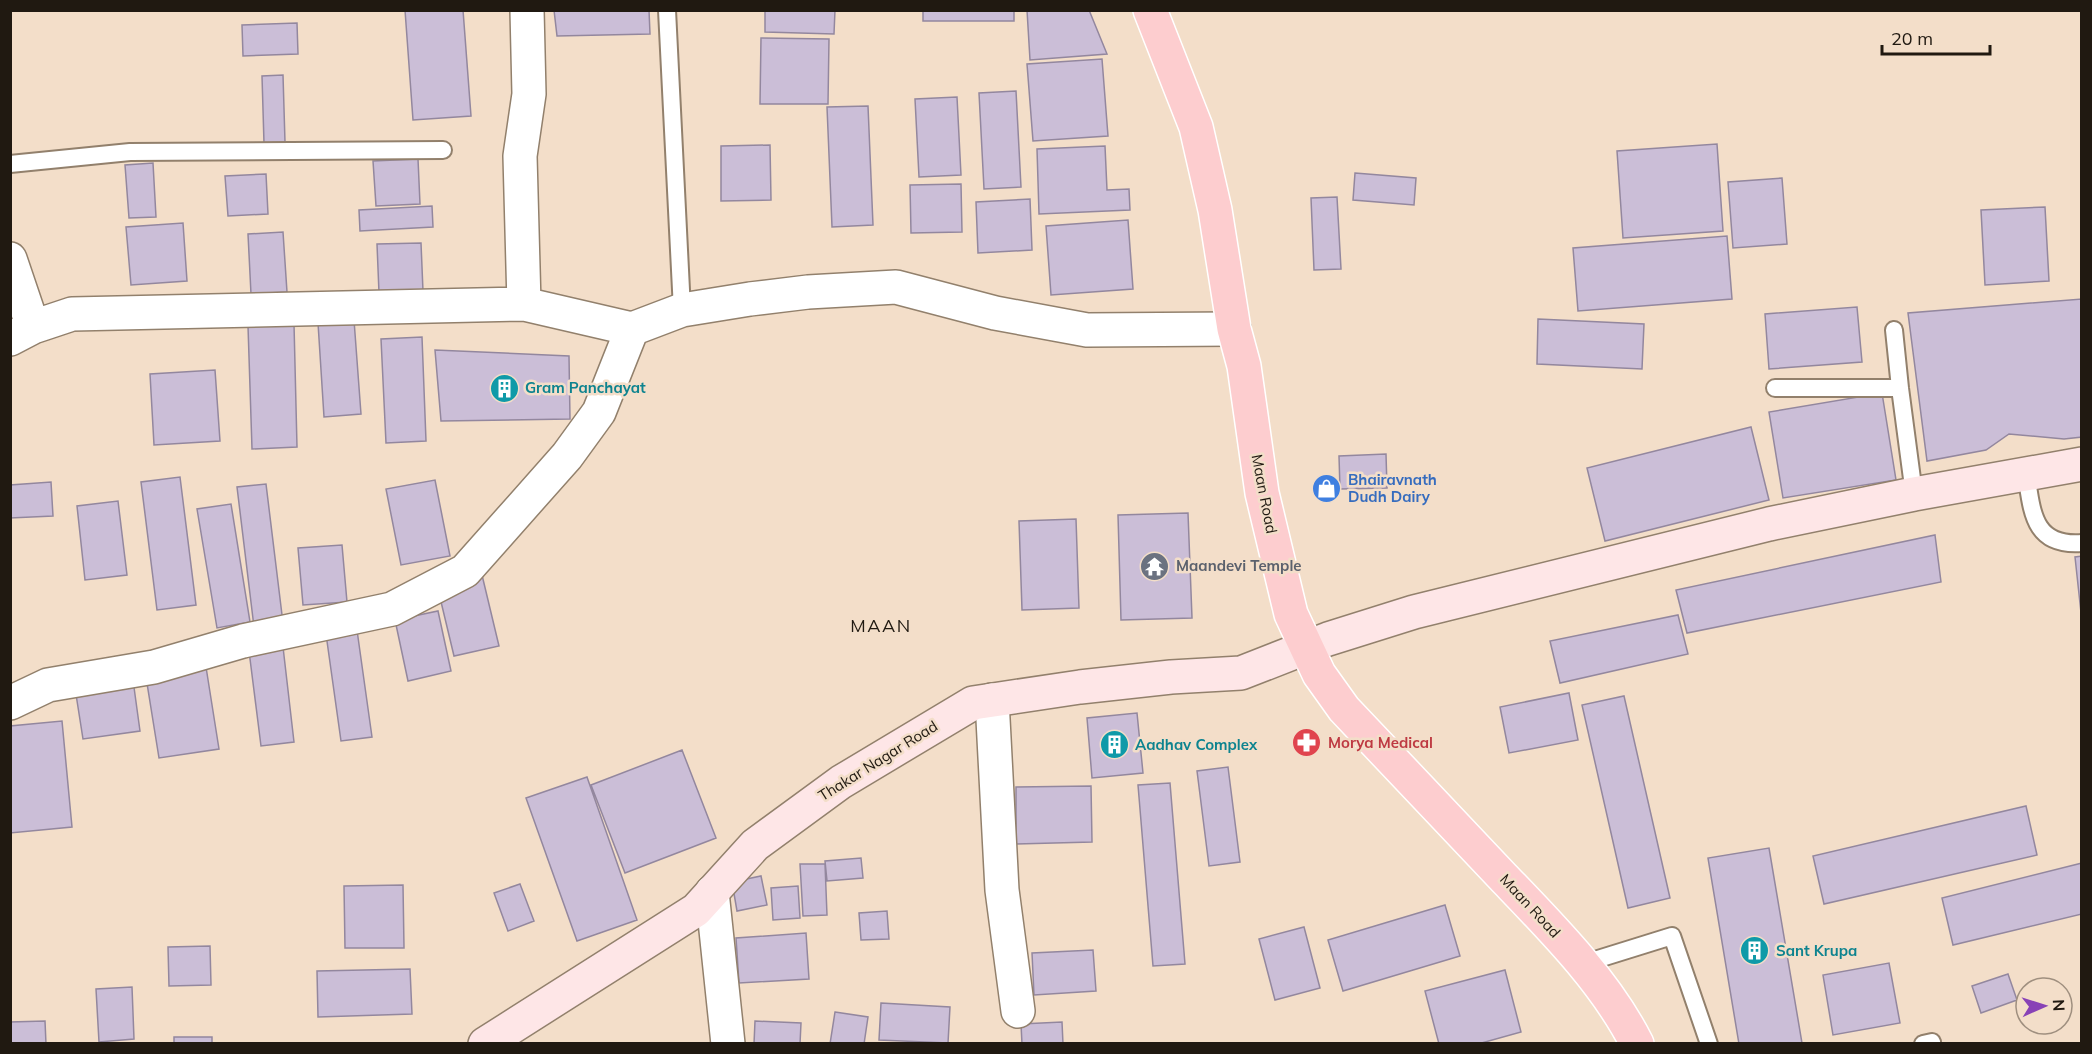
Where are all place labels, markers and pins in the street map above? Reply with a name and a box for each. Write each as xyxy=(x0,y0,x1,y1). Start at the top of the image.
building icon: Gram Panchayat xyxy=(488,372,520,404)
place label: Gram Panchayat xyxy=(525,378,646,397)
place label: Bhairavnath Dudh Dairy xyxy=(1348,470,1437,506)
shop icon: Bhairavnath Dudh Dairy xyxy=(1311,473,1343,505)
temple icon: Maandevi Temple xyxy=(1139,550,1171,582)
place label: Maandevi Temple xyxy=(1176,556,1302,575)
pharmacy icon: Morya Medical xyxy=(1291,727,1323,759)
building icon: Aadhav Complex xyxy=(1098,729,1130,761)
place label: Morya Medical xyxy=(1328,733,1433,752)
place label: Aadhav Complex xyxy=(1135,735,1258,754)
building icon: Sant Krupa xyxy=(1739,935,1771,967)
place label: Sant Krupa xyxy=(1776,941,1857,960)

